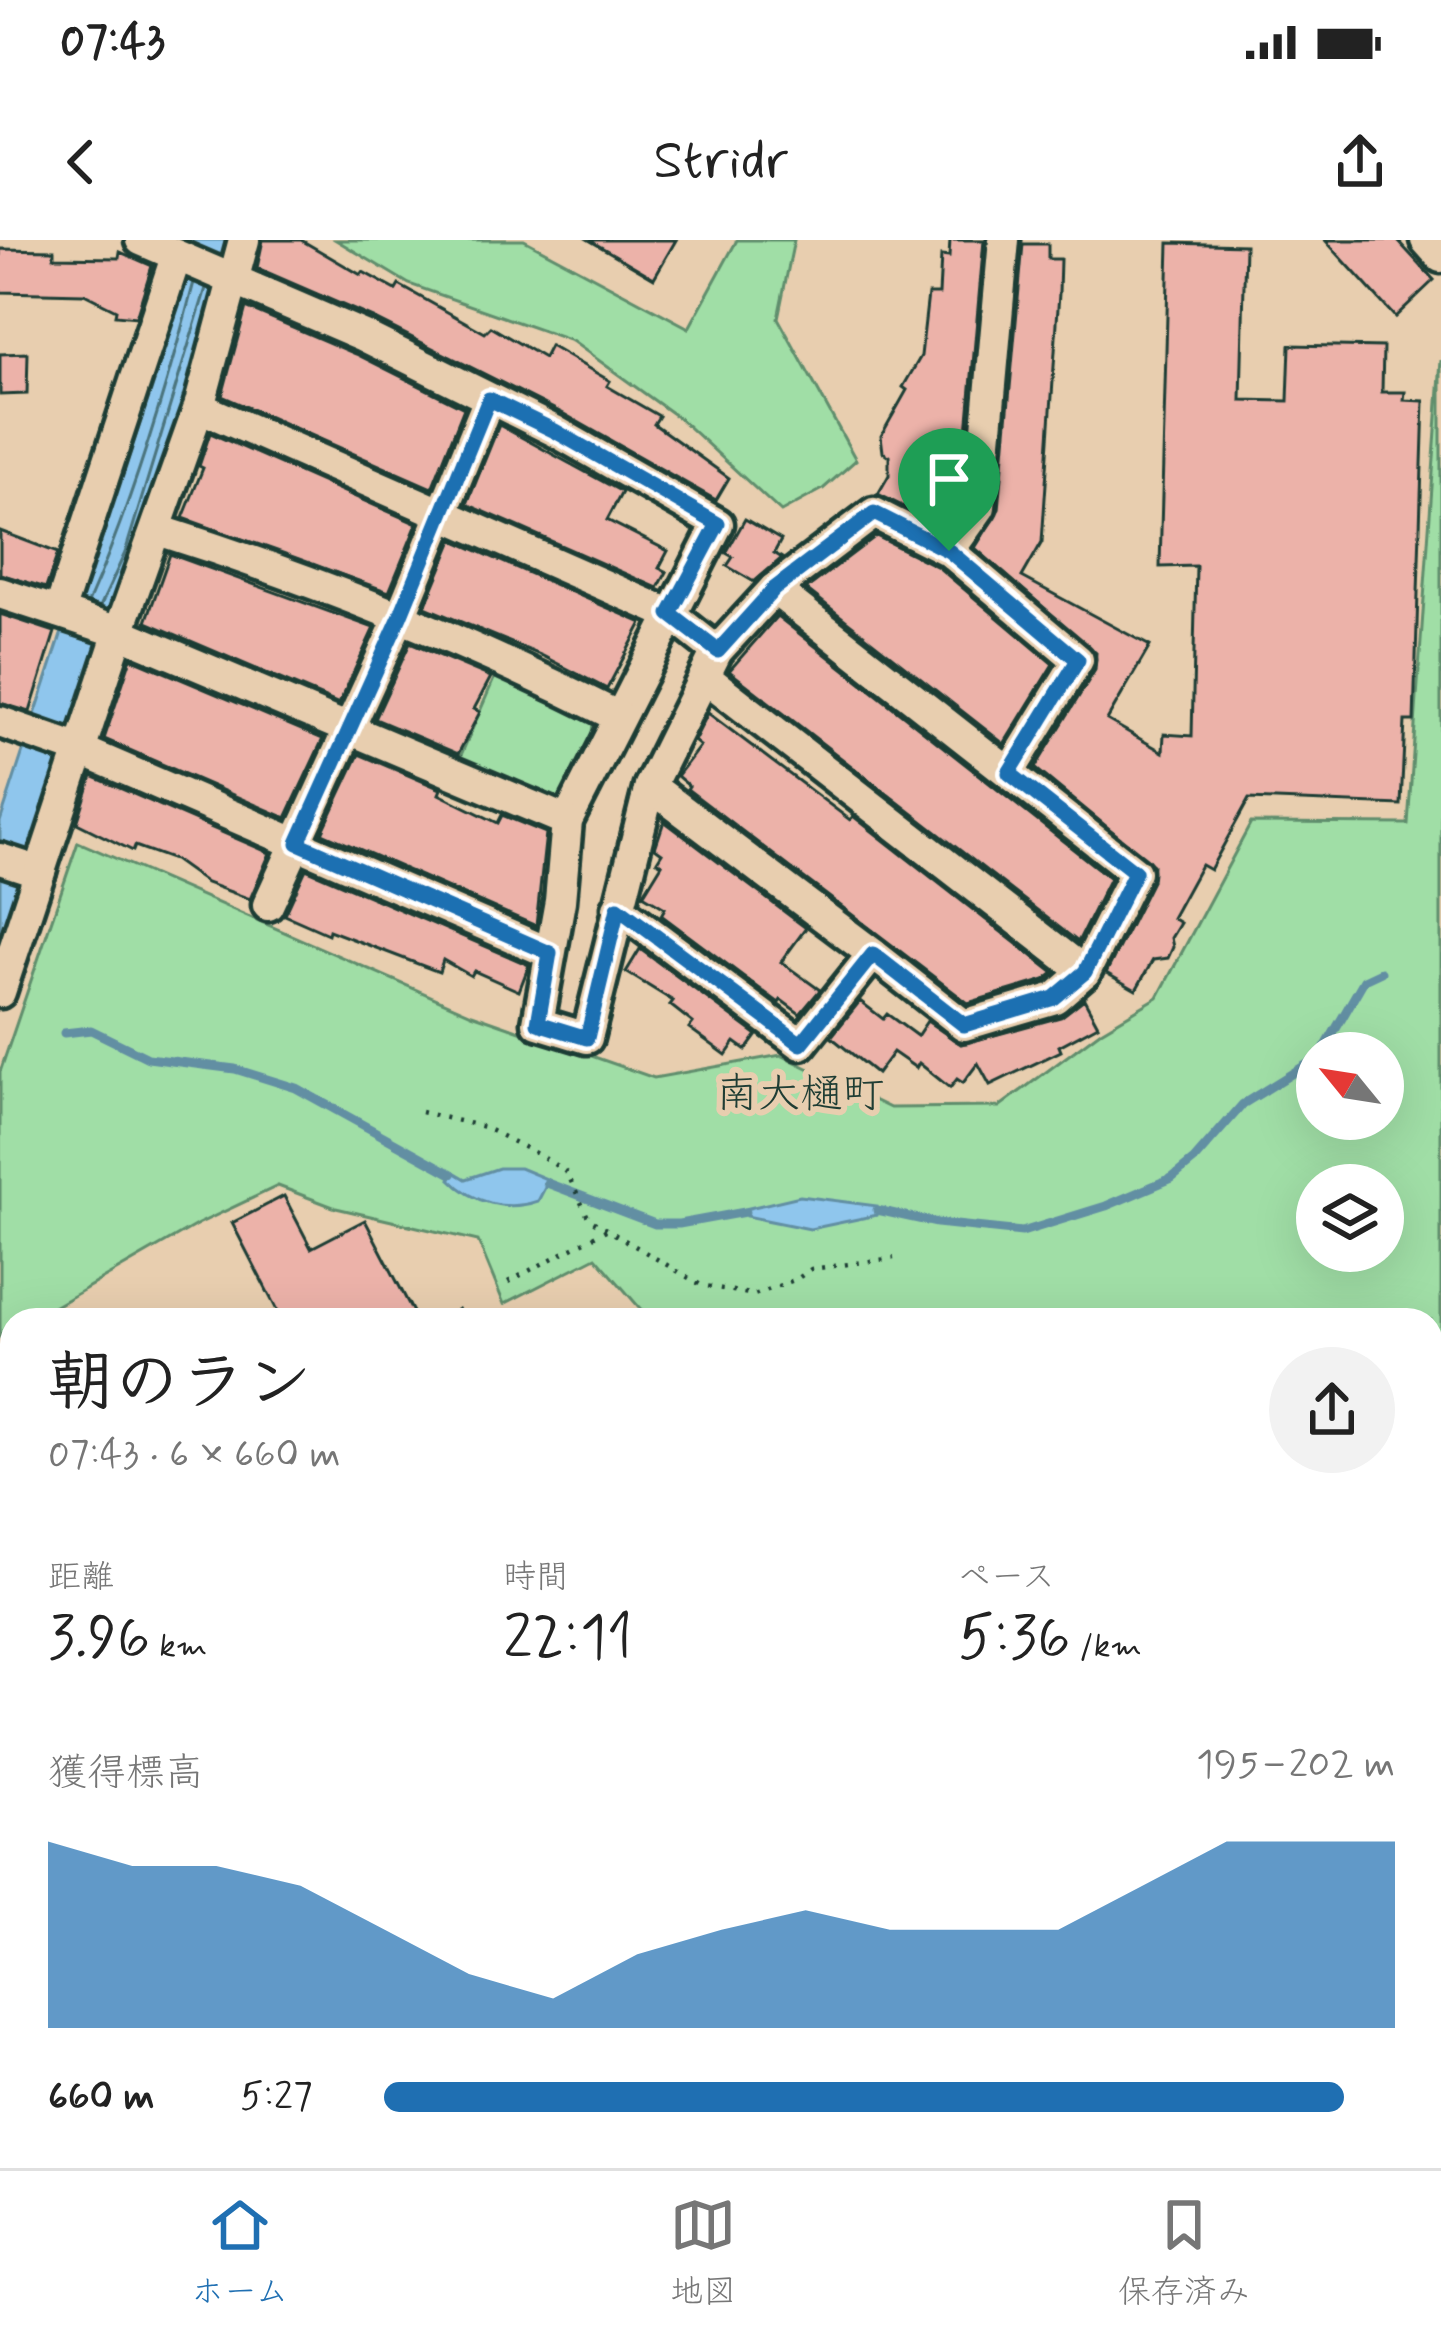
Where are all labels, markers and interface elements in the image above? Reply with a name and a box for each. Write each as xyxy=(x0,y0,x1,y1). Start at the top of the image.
text: 07:43 xyxy=(60,13,165,72)
text: Stridr xyxy=(653,127,788,198)
icon: back xyxy=(48,129,114,195)
icon: share xyxy=(1327,129,1393,195)
pin xyxy=(898,428,1000,551)
icon: arrive xyxy=(916,446,982,512)
north arrow xyxy=(1296,1032,1404,1140)
map controls xyxy=(1296,1032,1404,1272)
district label: 南大樋町 xyxy=(716,1068,884,1123)
button: layers xyxy=(1296,1164,1404,1272)
text: 朝のラン xyxy=(48,1342,312,1428)
button: share xyxy=(1269,1347,1395,1473)
text: 07:43 · 6 × 660 m xyxy=(48,1430,340,1481)
text: 距離 xyxy=(48,1556,114,1600)
text: 時間 xyxy=(503,1556,569,1600)
text: ペース xyxy=(958,1556,1055,1600)
text: 3.96 xyxy=(48,1600,150,1679)
text: 22:11 xyxy=(503,1600,633,1679)
text: 5:36 xyxy=(958,1600,1070,1679)
text: km xyxy=(150,1625,207,1669)
text: /km xyxy=(1070,1625,1142,1669)
text: 195–202 m xyxy=(1196,1740,1395,1791)
text: 獲得標高 xyxy=(48,1749,204,1800)
text: 660 m xyxy=(48,2072,155,2123)
text: 5:27 xyxy=(240,2072,313,2123)
tab: ホーム xyxy=(191,2192,289,2315)
tab: 地図 xyxy=(670,2192,736,2315)
tab: 保存済み xyxy=(1118,2192,1250,2315)

